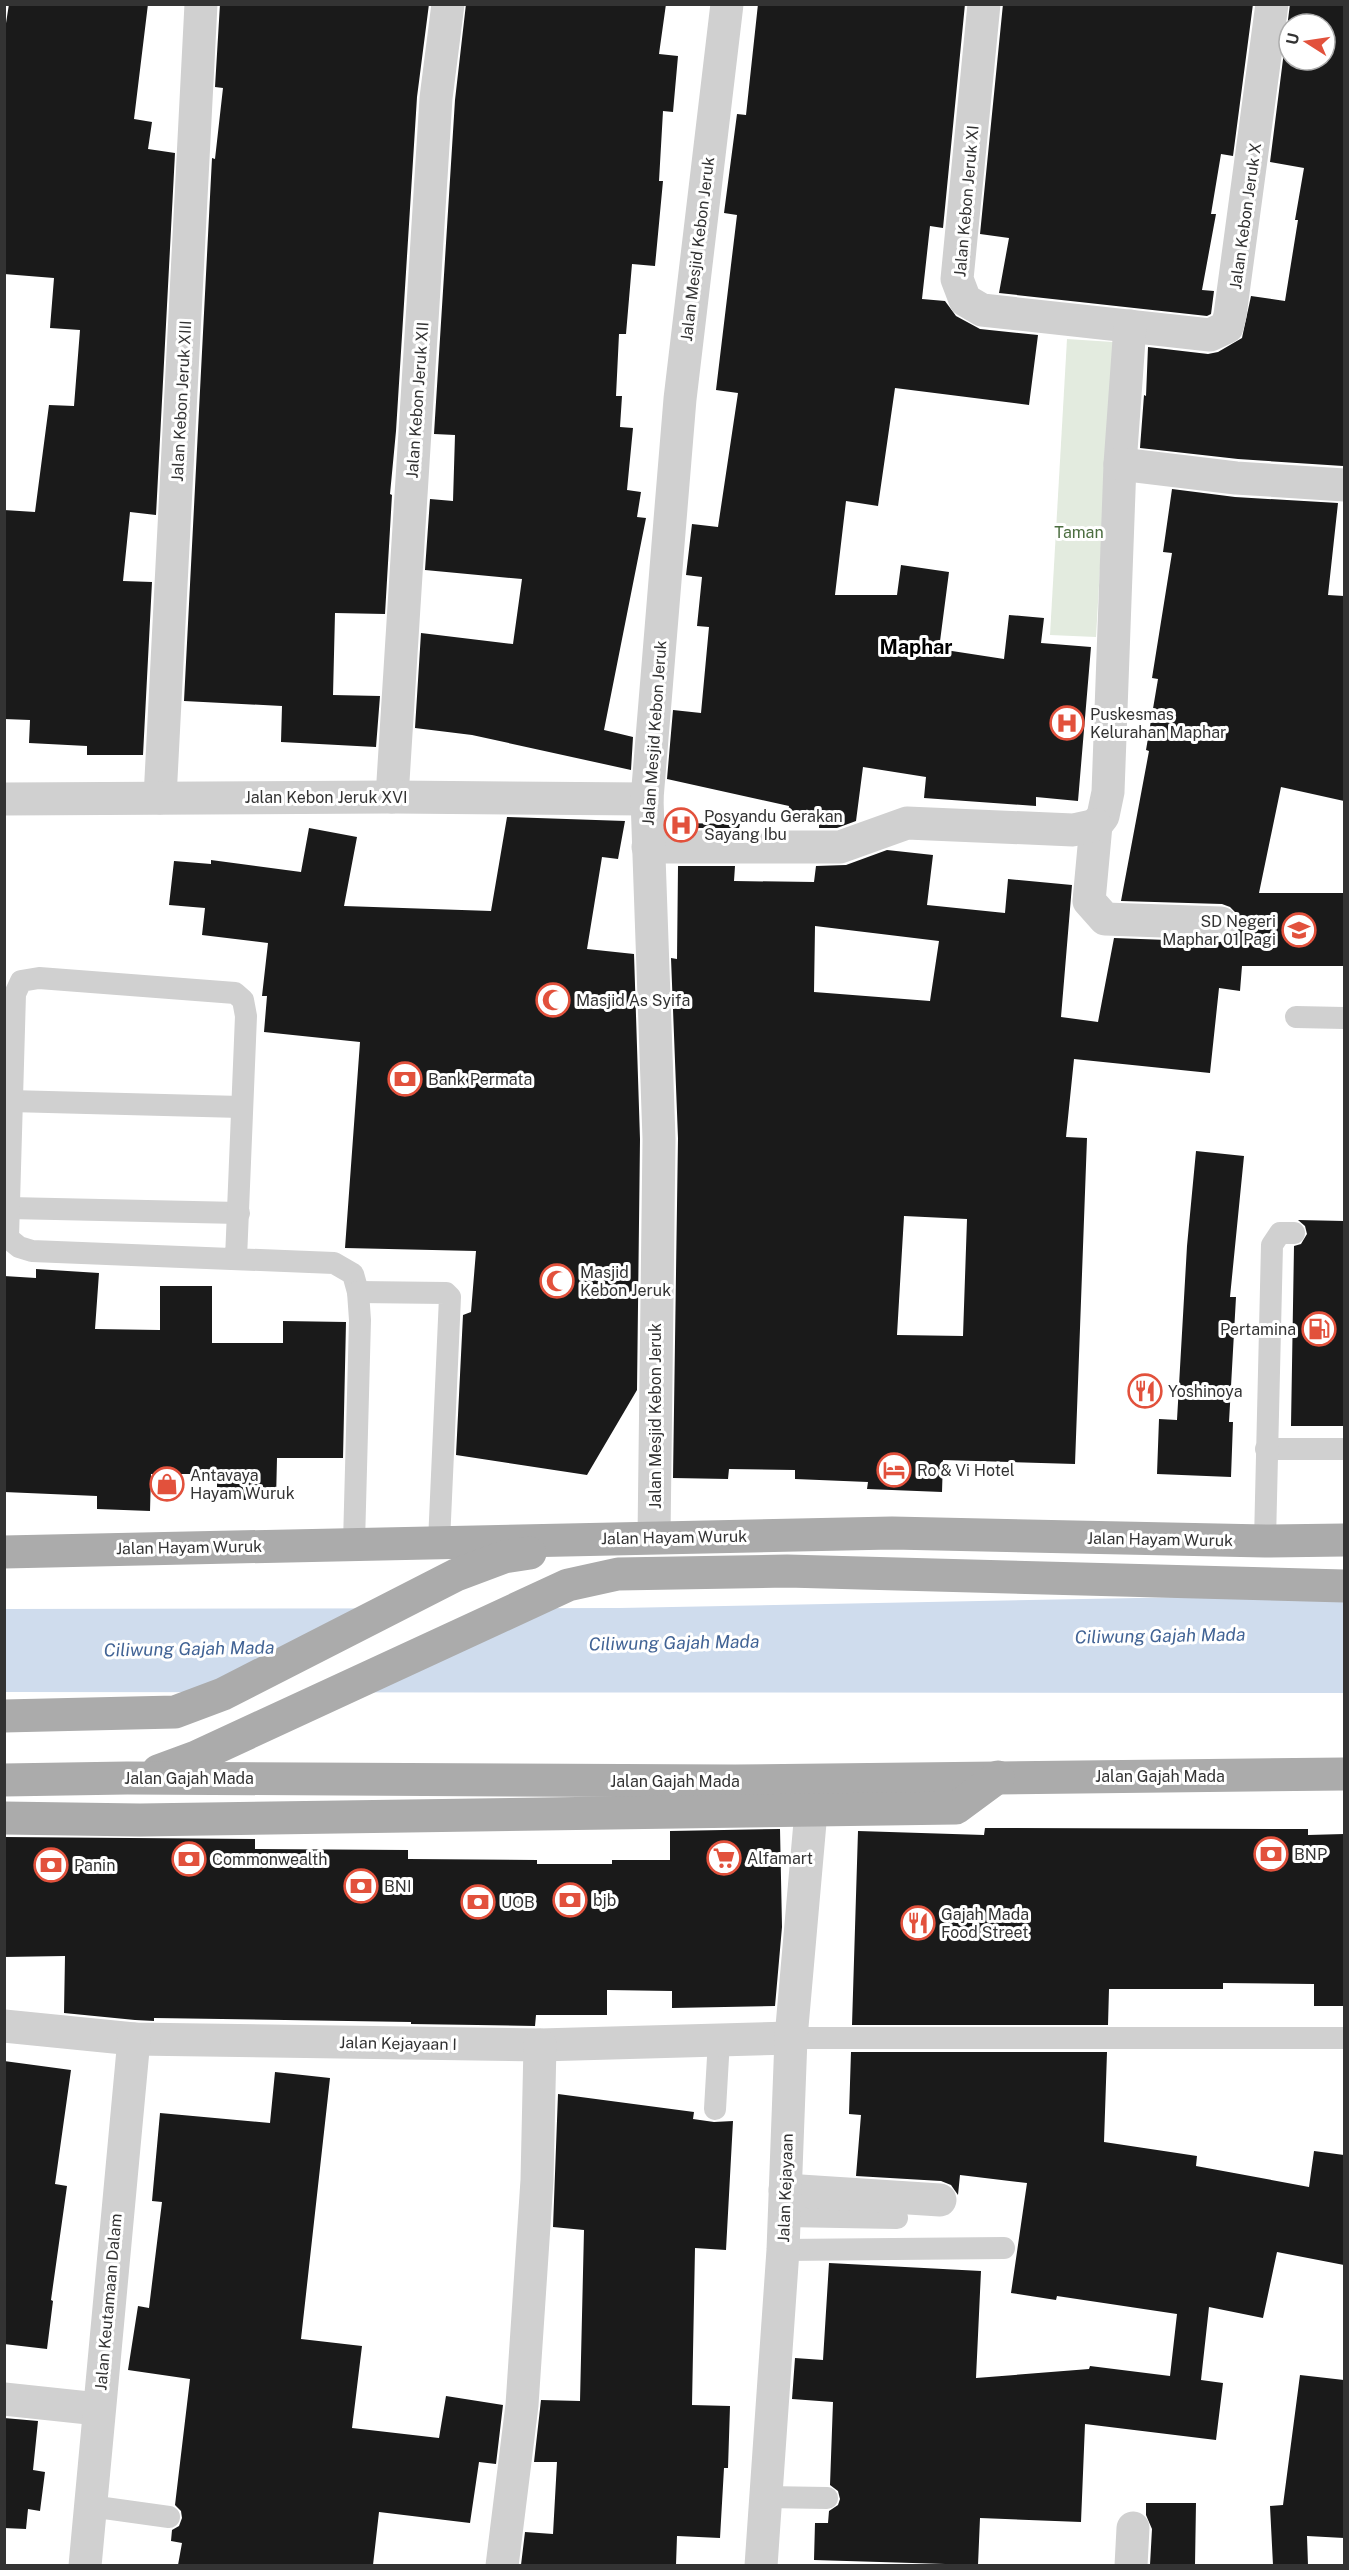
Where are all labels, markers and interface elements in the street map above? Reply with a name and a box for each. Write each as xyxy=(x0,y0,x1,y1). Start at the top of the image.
north arrow xyxy=(1277,12,1337,72)
text: U xyxy=(1282,31,1303,47)
street label: Jalan Kebon Jeruk XI xyxy=(950,124,983,278)
street label: Jalan Kebon Jeruk X xyxy=(1226,142,1265,291)
street label: Jalan Mesjid Kebon Jeruk xyxy=(677,156,718,342)
street label: Jalan Kebon Jeruk XIII xyxy=(168,320,195,482)
street label: Jalan Kebon Jeruk XII xyxy=(403,321,432,479)
park label: Taman xyxy=(1054,523,1104,542)
district label: Maphar xyxy=(879,635,953,659)
street label: Jalan Mesjid Kebon Jeruk xyxy=(639,640,670,826)
hospital icon: Puskesmas Kelurahan Maphar xyxy=(1049,705,1085,741)
place label: Puskesmas Kelurahan Maphar xyxy=(1090,705,1226,742)
street label: Jalan Kebon Jeruk XVI xyxy=(244,788,408,807)
hospital icon: Posyandu Gerakan Sayang Ibu xyxy=(663,807,699,843)
place label: Posyandu Gerakan Sayang Ibu xyxy=(704,807,843,844)
place label: SD Negeri Maphar 01 Pagi xyxy=(1162,912,1276,949)
school or university icon: SD Negeri Maphar 01 Pagi xyxy=(1281,912,1317,948)
mosque icon: Masjid As Syifa xyxy=(535,982,571,1018)
place label: Masjid As Syifa xyxy=(576,991,690,1010)
bank icon: Bank Permata xyxy=(387,1061,423,1097)
place label: Bank Permata xyxy=(428,1070,532,1089)
mosque icon: Masjid Kebon Jeruk xyxy=(539,1263,575,1299)
place label: Masjid Kebon Jeruk xyxy=(580,1263,671,1300)
fuel station icon: Pertamina xyxy=(1301,1311,1337,1347)
place label: Pertamina xyxy=(1220,1320,1296,1339)
street label: Jalan Mesjid Kebon Jeruk xyxy=(646,1323,665,1509)
restaurant icon: Yoshinoya xyxy=(1127,1373,1163,1409)
place label: Yoshinoya xyxy=(1168,1382,1242,1401)
hotel icon: Ro & Vi Hotel xyxy=(876,1452,912,1488)
place label: Ro & Vi Hotel xyxy=(917,1461,1015,1480)
shop icon: Antavaya Hayam Wuruk xyxy=(149,1466,185,1502)
place label: Antavaya Hayam Wuruk xyxy=(190,1466,295,1503)
street label: Jalan Hayam Wuruk xyxy=(601,1527,747,1548)
street label: Jalan Hayam Wuruk xyxy=(1087,1529,1233,1550)
street label: Jalan Hayam Wuruk xyxy=(116,1537,262,1558)
water label: Ciliwung Gajah Mada xyxy=(1074,1624,1246,1647)
water label: Ciliwung Gajah Mada xyxy=(588,1631,760,1654)
water label: Ciliwung Gajah Mada xyxy=(103,1637,275,1660)
street label: Jalan Gajah Mada xyxy=(1095,1767,1225,1786)
street label: Jalan Gajah Mada xyxy=(124,1769,254,1788)
street label: Jalan Gajah Mada xyxy=(610,1772,740,1791)
bank icon: BNP xyxy=(1253,1836,1289,1872)
supermarket icon: Alfamart xyxy=(706,1840,742,1876)
bank icon: Commonwealth xyxy=(171,1841,207,1877)
place label: BNP xyxy=(1294,1845,1327,1864)
bank icon: Panin xyxy=(33,1847,69,1883)
place label: Alfamart xyxy=(747,1849,813,1868)
place label: Commonwealth xyxy=(212,1850,328,1869)
place label: Panin xyxy=(74,1856,115,1875)
bank icon: BNI xyxy=(343,1868,379,1904)
place label: BNI xyxy=(384,1877,411,1896)
bank icon: bjb xyxy=(552,1882,588,1918)
bank icon: UOB xyxy=(460,1884,496,1920)
place label: bjb xyxy=(593,1891,616,1910)
place label: UOB xyxy=(501,1893,535,1912)
restaurant icon: Gajah Mada Food Street xyxy=(900,1905,936,1941)
place label: Gajah Mada Food Street xyxy=(941,1905,1029,1942)
street label: Jalan Kejayaan I xyxy=(339,2033,457,2054)
street label: Jalan Kejayaan xyxy=(774,2133,797,2243)
street label: Jalan Keutamaan Dalam xyxy=(91,2213,126,2391)

